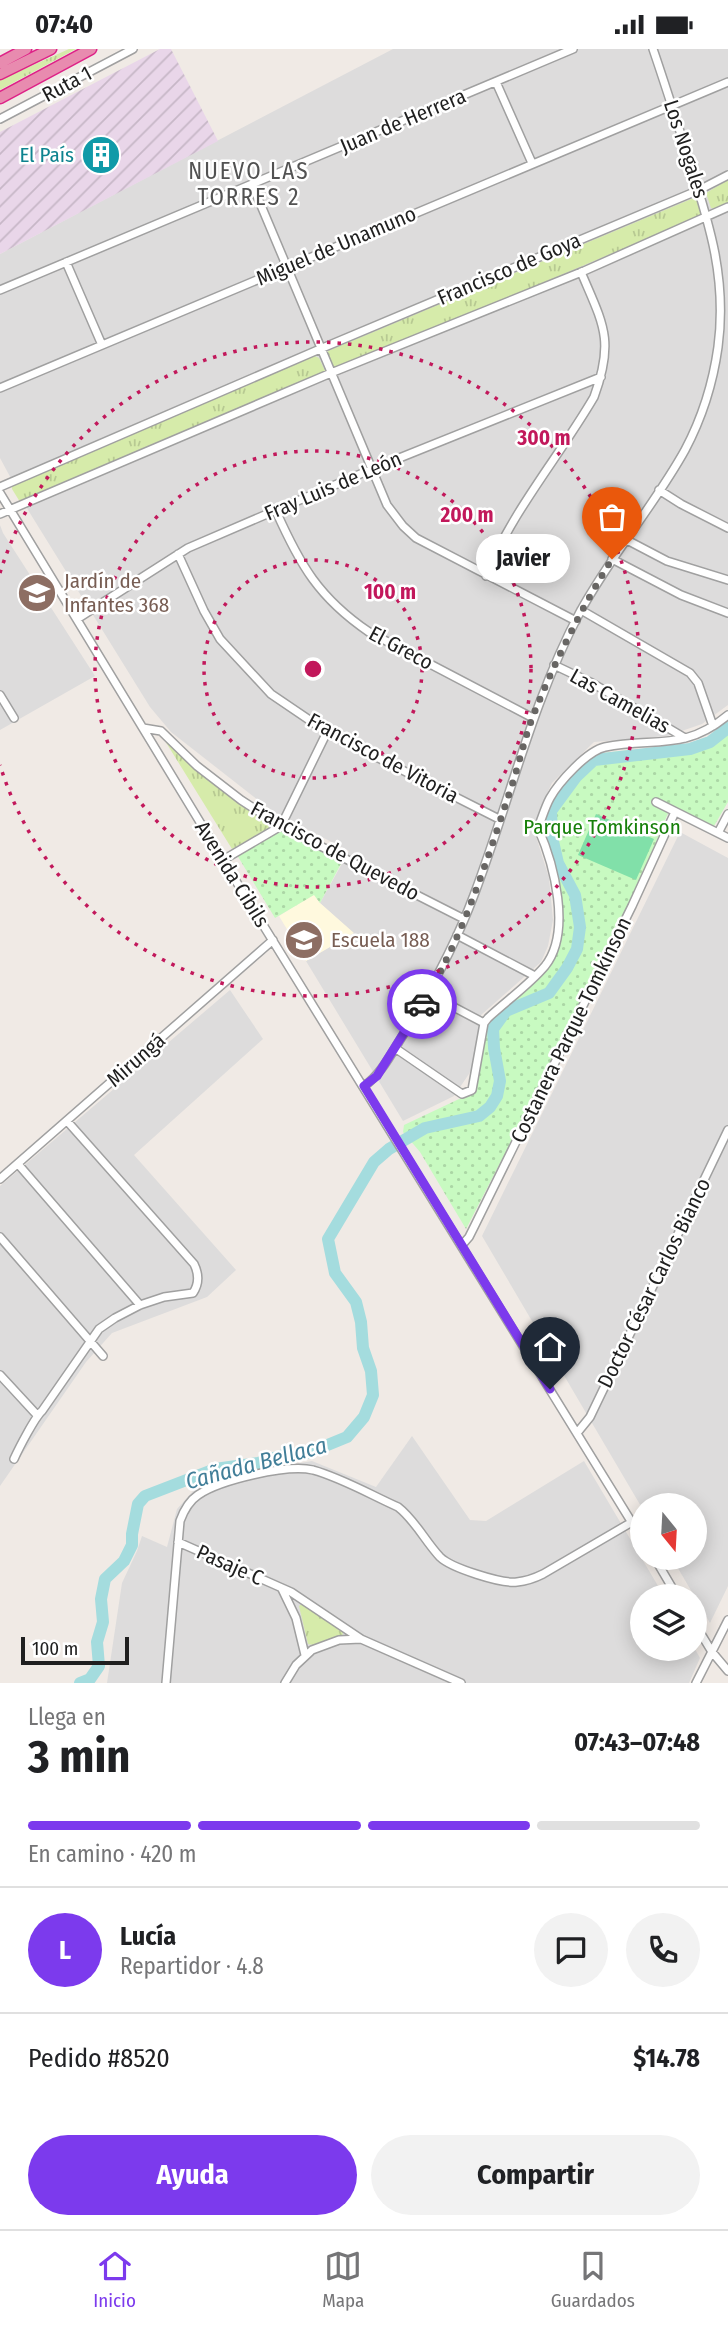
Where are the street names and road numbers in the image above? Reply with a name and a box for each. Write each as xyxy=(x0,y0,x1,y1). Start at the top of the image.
street label: Ruta 1 xyxy=(38,60,96,108)
street label: Juan de Herrera xyxy=(336,83,470,159)
street label: Los Nogales xyxy=(658,97,714,202)
street label: Miguel de Unamuno xyxy=(252,201,420,291)
street label: Francisco de Goya xyxy=(433,227,585,311)
street label: Fray Luis de León xyxy=(261,445,405,527)
street label: El Greco xyxy=(364,620,438,676)
street label: Las Camelias xyxy=(565,663,675,739)
street label: Francisco de Vitoria xyxy=(303,707,463,809)
street label: Francisco de Quevedo xyxy=(246,796,424,906)
street label: Avenida Cibils xyxy=(189,816,275,932)
street label: Costanera Parque Tomkinson xyxy=(505,913,637,1147)
street label: Mirungá xyxy=(101,1027,171,1093)
street label: Doctor César Carlos Bianco xyxy=(592,1174,716,1392)
street label: Pasaje C xyxy=(193,1539,268,1591)

